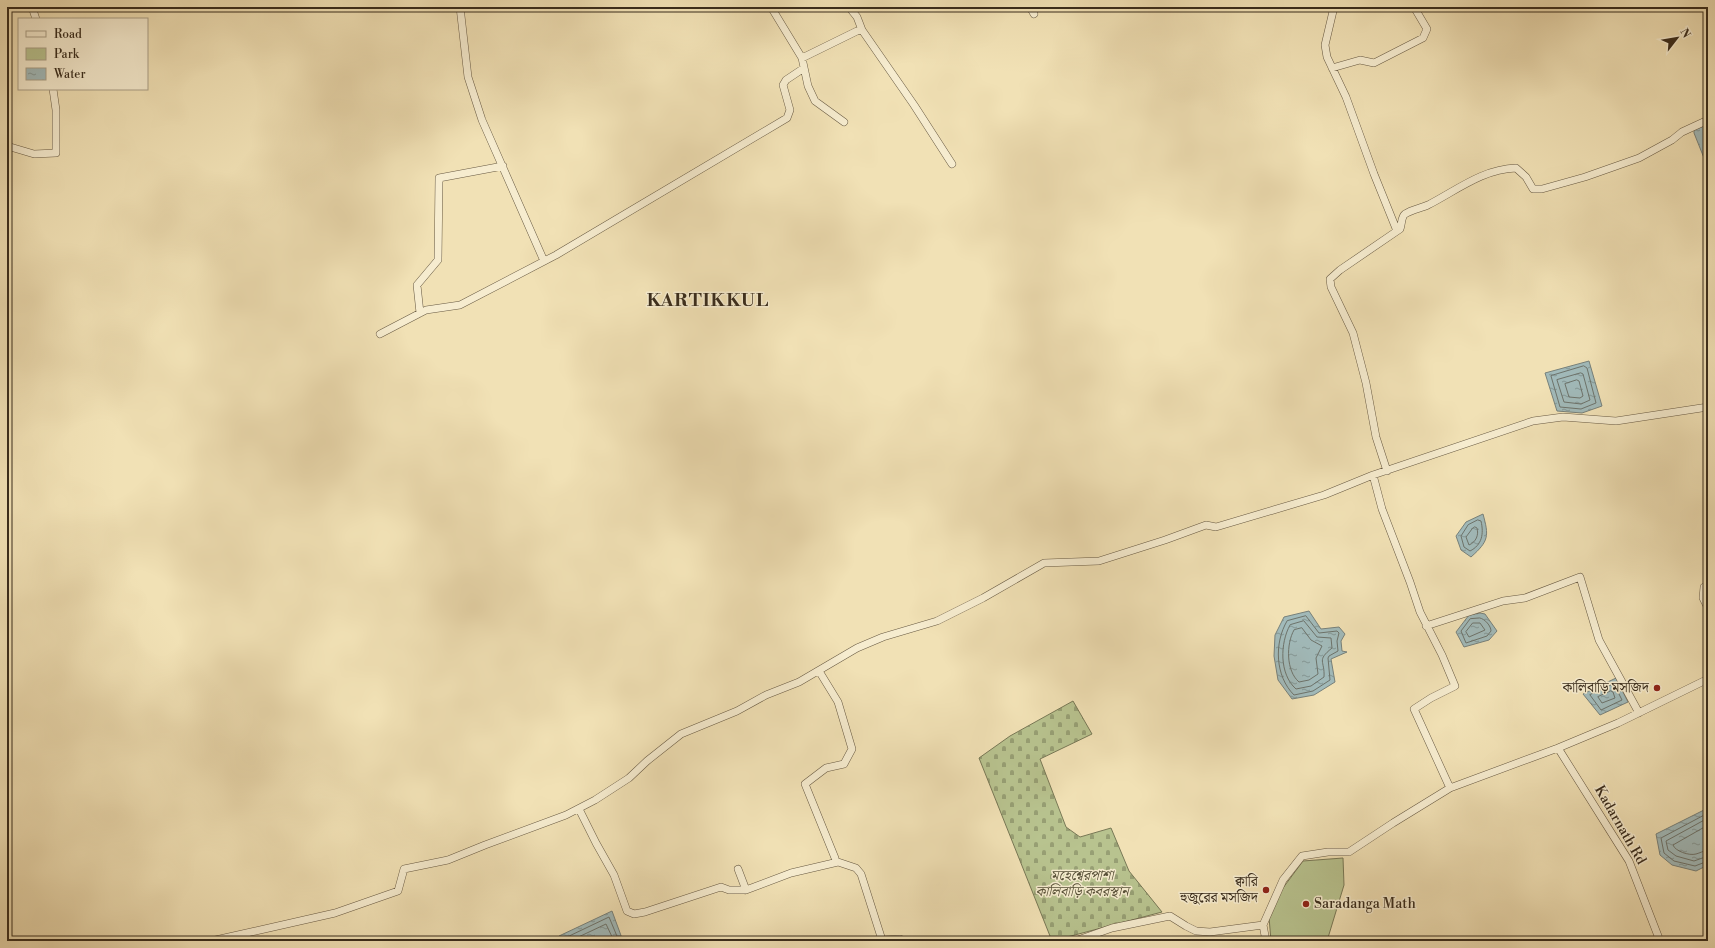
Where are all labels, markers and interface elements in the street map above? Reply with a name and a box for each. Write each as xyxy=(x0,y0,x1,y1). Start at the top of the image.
legend xyxy=(18,18,148,90)
north arrow xyxy=(1657,18,1697,58)
text: N xyxy=(1676,26,1693,41)
text: Road xyxy=(54,27,82,42)
text: Park xyxy=(54,47,80,62)
text: Water xyxy=(53,67,86,82)
district label: KARTIKKUL xyxy=(647,289,769,312)
place label: কালিবাড়ি মসজিদ xyxy=(1562,679,1650,697)
marker: কালিবাড়ি মসজিদ xyxy=(1652,683,1662,693)
street label: Kadarnath Rd xyxy=(1590,782,1650,868)
park label: মহেশ্বেরপাশা কালিবাড়ি কবরস্থান xyxy=(1035,867,1131,901)
place label: ক্বারি হুজুরের মসজিদ xyxy=(1179,873,1259,907)
marker: ক্বারি হুজুরের মসজিদ xyxy=(1261,885,1271,895)
place label: Saradanga Math xyxy=(1314,895,1416,913)
marker: Saradanga Math xyxy=(1301,899,1311,909)

